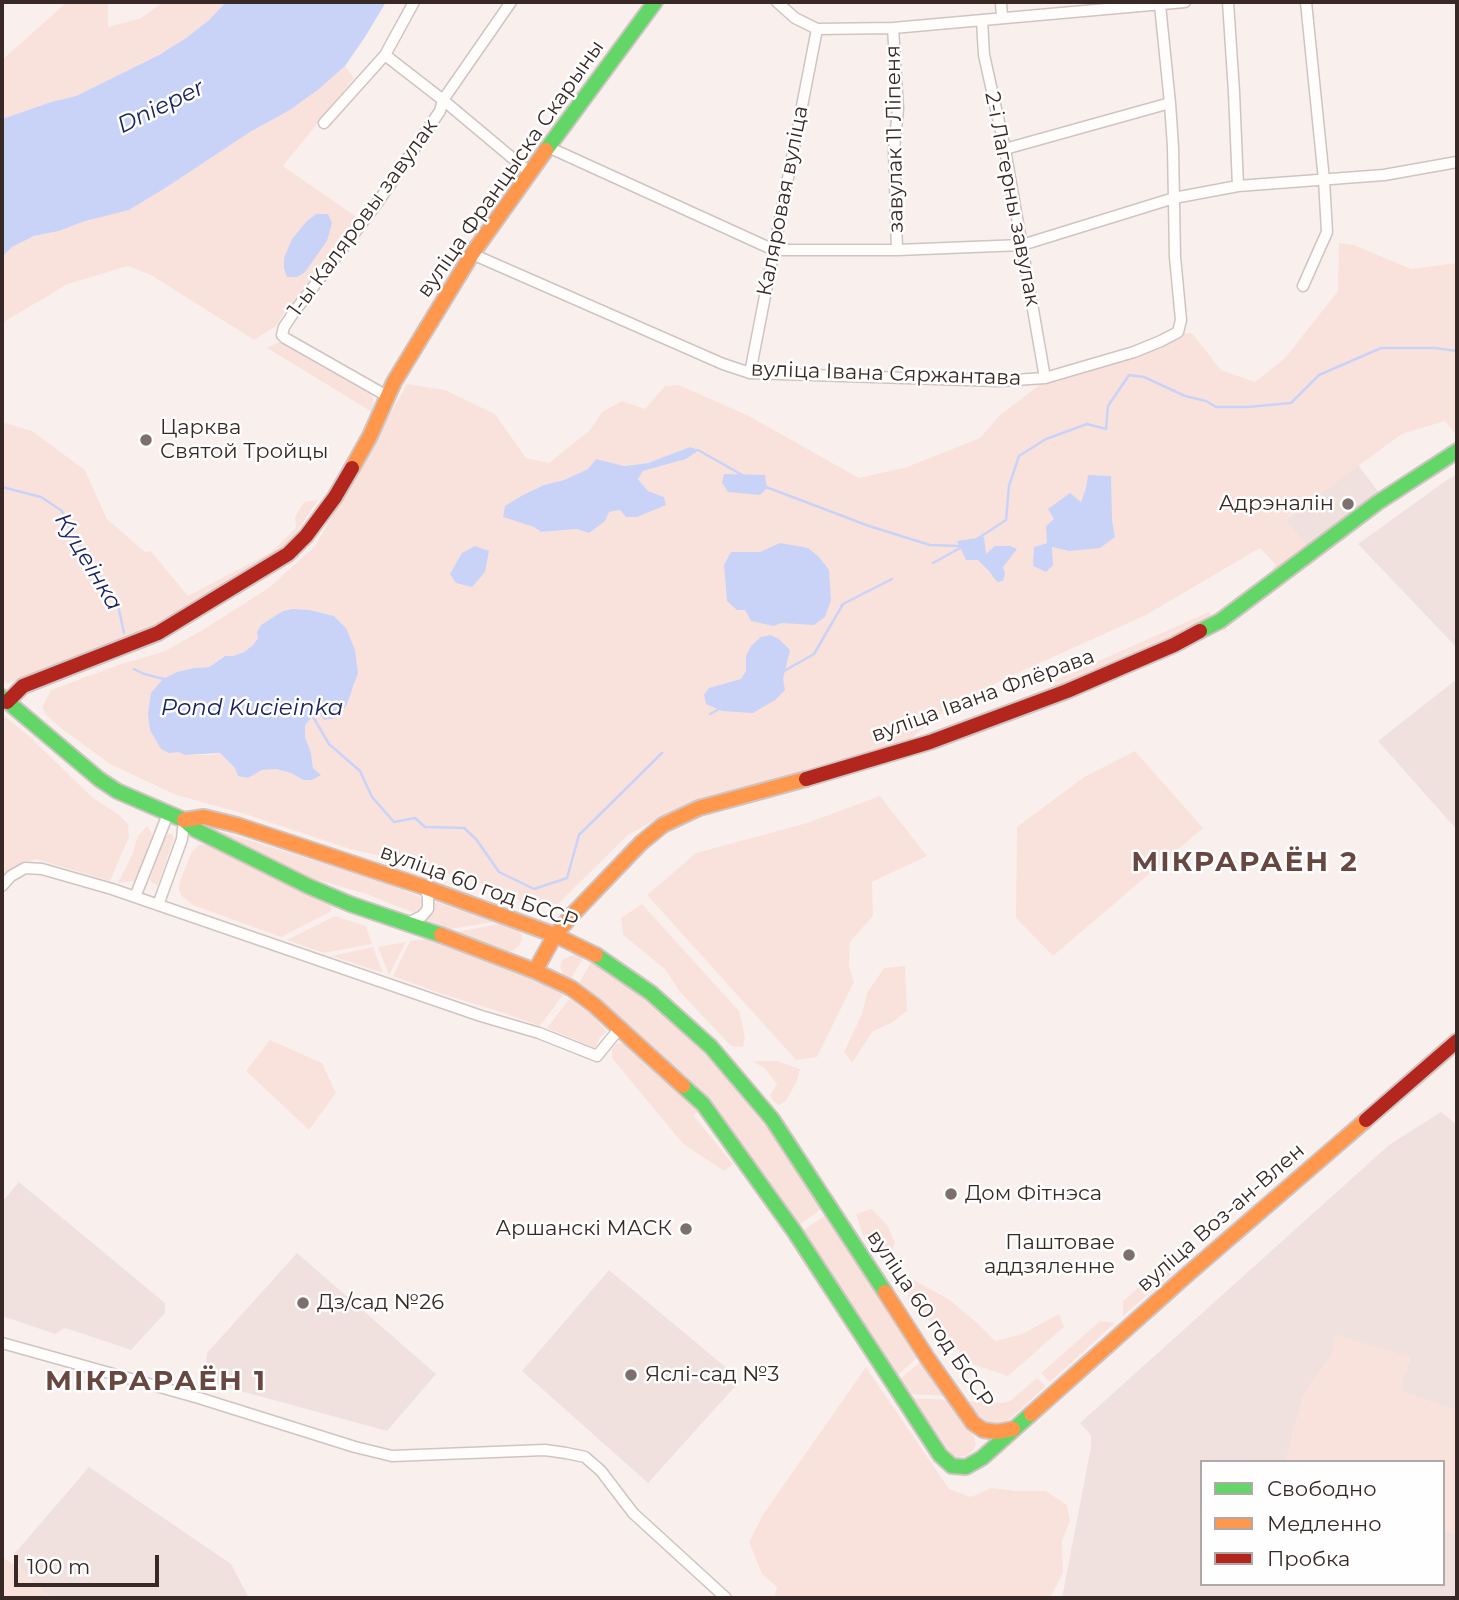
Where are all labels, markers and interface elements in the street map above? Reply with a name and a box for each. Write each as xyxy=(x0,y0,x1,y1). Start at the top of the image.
street label: вуліца Францыска Скарыны xyxy=(412,35,610,303)
street label: завулак 11 Ліпеня xyxy=(881,45,909,233)
water label: Dnieper xyxy=(113,74,209,140)
street label: 2-і Лагерны завулак xyxy=(979,90,1045,308)
street label: Каляровая вуліца xyxy=(752,104,814,298)
street label: 1-ы Каляровы завулак xyxy=(283,114,443,322)
street label: вуліца Івана Сяржантава xyxy=(750,357,1022,391)
place label: Царква Святой Тройцы xyxy=(160,415,328,465)
marker: Царква Святой Тройцы xyxy=(138,432,154,448)
place label: Адрэналін xyxy=(1219,491,1334,517)
marker: Адрэналін xyxy=(1340,496,1356,512)
water label: Куцеінка xyxy=(48,508,128,616)
street label: вуліца Івана Флёрава xyxy=(868,644,1098,748)
water label: Pond Kucieinka xyxy=(161,694,343,722)
street label: вуліца 60 год БССР xyxy=(377,839,581,935)
district label: МІКРАРАЁН 2 xyxy=(1133,846,1357,880)
street label: вуліца Воз-ан-Влен xyxy=(1132,1138,1310,1298)
place label: Дом Фітнэса xyxy=(965,1181,1102,1207)
marker: Дом Фітнэса xyxy=(943,1186,959,1202)
place label: Аршанскі МАСК xyxy=(495,1216,672,1242)
marker: Аршанскі МАСК xyxy=(678,1221,694,1237)
street label: вуліца 60 год БССР xyxy=(861,1225,999,1413)
place label: Паштовае аддзяленне xyxy=(984,1230,1115,1280)
marker: Паштовае аддзяленне xyxy=(1121,1247,1137,1263)
place label: Дз/сад №26 xyxy=(317,1290,444,1316)
marker: Дз/сад №26 xyxy=(295,1295,311,1311)
place label: Яслі-сад №3 xyxy=(645,1362,779,1388)
district label: МІКРАРАЁН 1 xyxy=(46,1365,266,1399)
marker: Яслі-сад №3 xyxy=(623,1367,639,1383)
legend xyxy=(1200,1460,1445,1586)
text: Свободно xyxy=(1267,1476,1377,1501)
text: Медленно xyxy=(1267,1511,1382,1536)
scale bar xyxy=(18,1540,163,1584)
text: Пробка xyxy=(1267,1546,1350,1571)
text: 100 m xyxy=(27,1554,90,1579)

